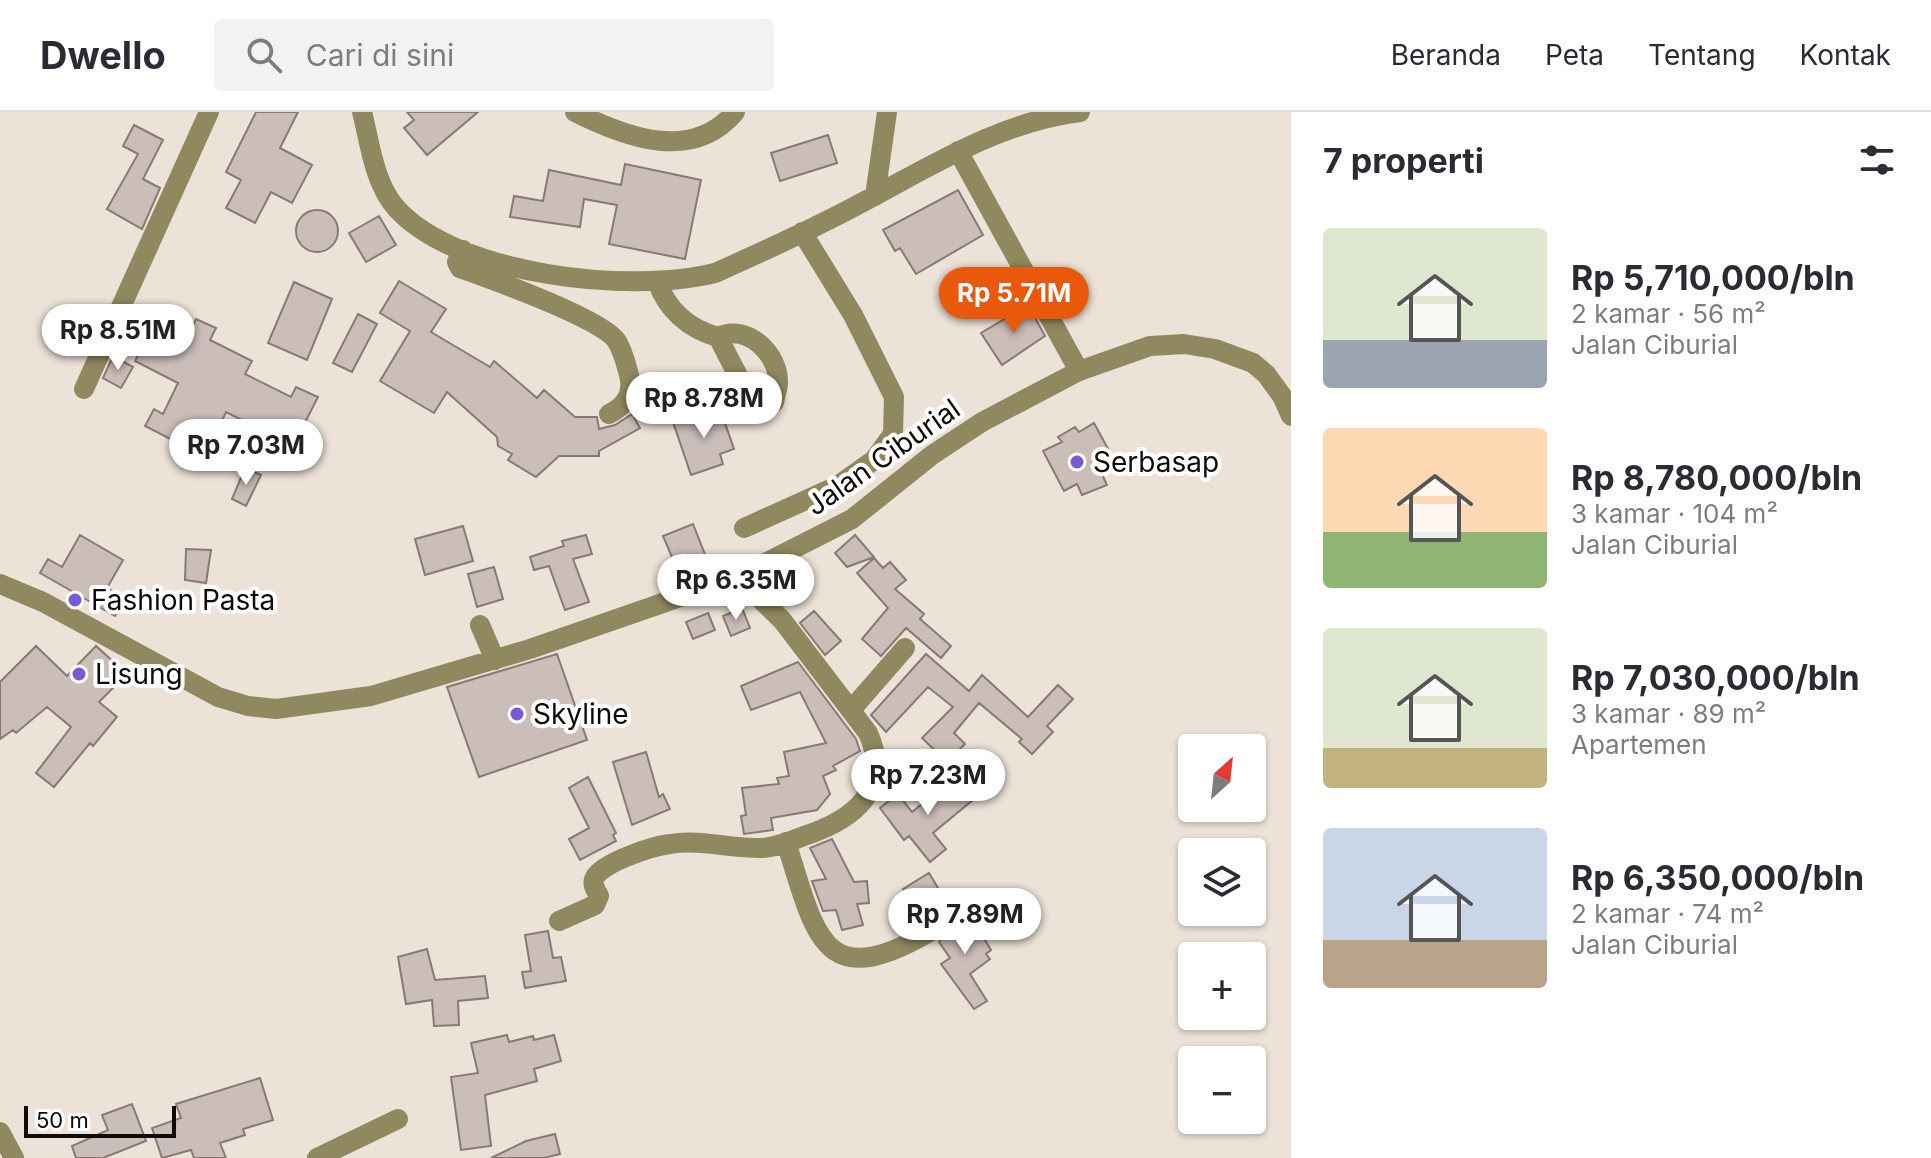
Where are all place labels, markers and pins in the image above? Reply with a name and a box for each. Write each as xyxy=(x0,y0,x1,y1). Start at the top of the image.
pin: Rp 5.71M xyxy=(931,267,1097,335)
pin: Rp 8.51M xyxy=(35,304,201,372)
pin: Rp 8.78M xyxy=(621,372,787,440)
pin: Rp 7.03M xyxy=(163,419,329,487)
place label: Serbasap xyxy=(1093,445,1219,479)
marker: Serbasap xyxy=(1068,453,1086,471)
pin: Rp 6.35M xyxy=(653,554,819,622)
place label: Fashion Pasta xyxy=(91,583,275,617)
marker: Fashion Pasta xyxy=(66,591,84,609)
place label: Lisung xyxy=(95,657,183,691)
marker: Lisung xyxy=(70,665,88,683)
place label: Skyline xyxy=(533,697,629,731)
marker: Skyline xyxy=(508,705,526,723)
pin: Rp 7.23M xyxy=(845,749,1011,817)
pin: Rp 7.89M xyxy=(882,888,1048,956)

